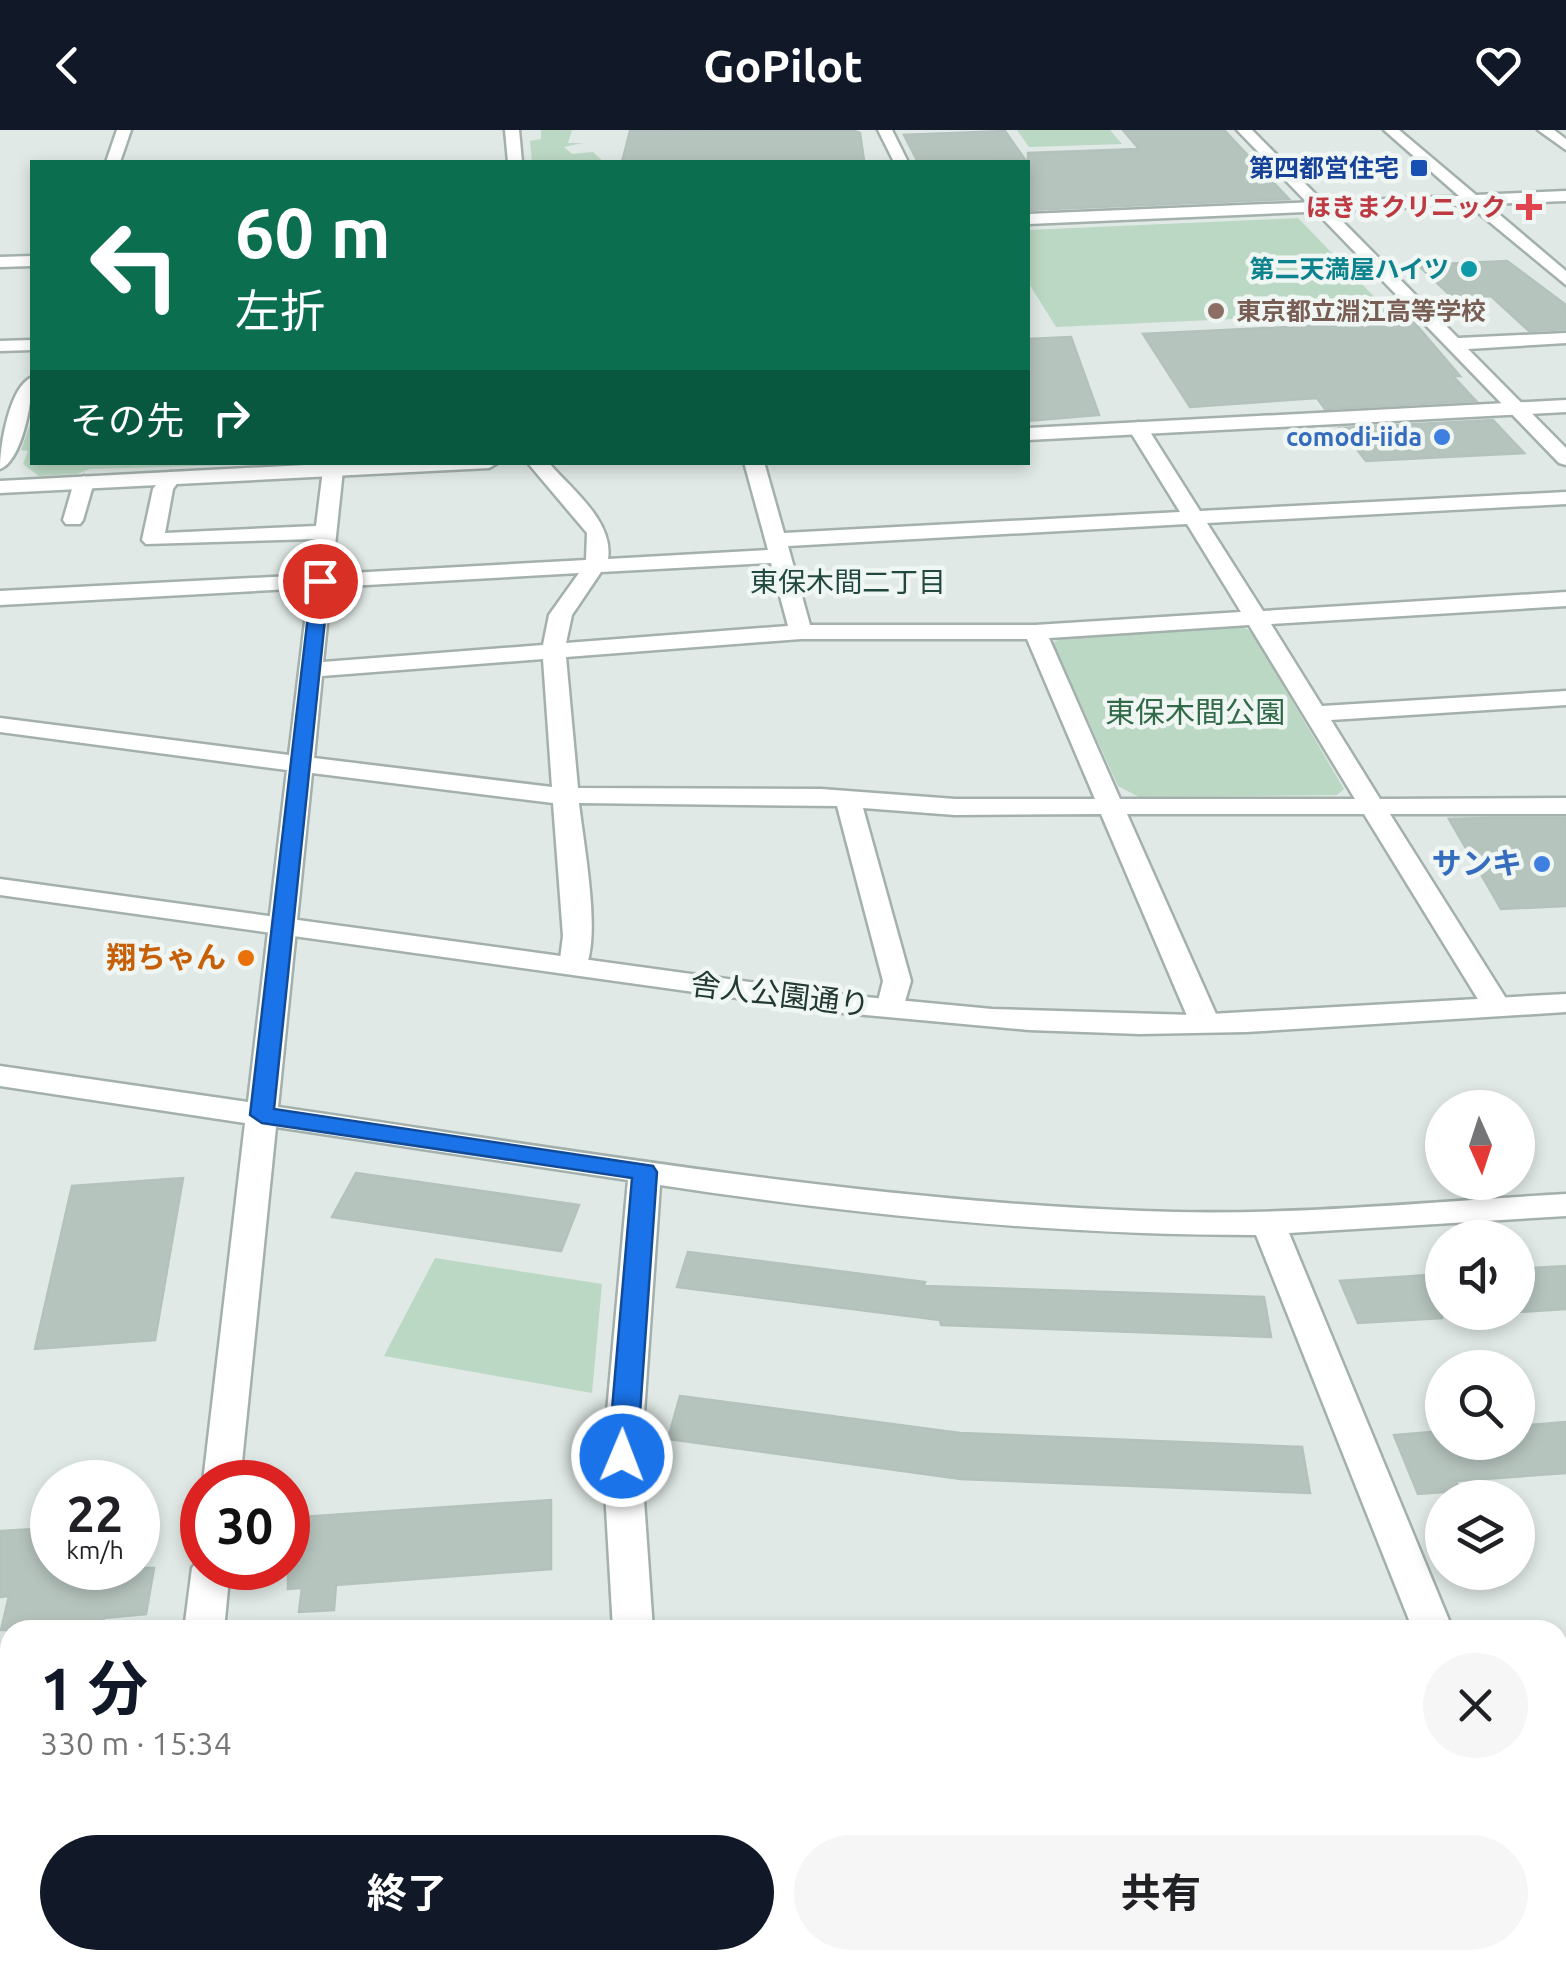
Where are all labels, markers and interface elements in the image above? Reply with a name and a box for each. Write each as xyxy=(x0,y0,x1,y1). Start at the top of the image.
icon: back xyxy=(40,38,95,93)
icon: heart xyxy=(1471,38,1526,93)
text: GoPilot xyxy=(703,40,863,91)
place label: 第四都営住宅 xyxy=(1249,154,1399,182)
marker: 第四都営住宅 xyxy=(1408,157,1430,179)
text: 60 m xyxy=(235,193,391,271)
place label: ほきまクリニック xyxy=(1306,193,1506,221)
marker: ほきまクリニック xyxy=(1516,194,1542,220)
icon: left xyxy=(70,200,200,330)
place label: 第二天満屋ハイツ xyxy=(1249,255,1449,283)
marker: 第二天満屋ハイツ xyxy=(1458,258,1480,280)
text: 左折 xyxy=(235,285,325,336)
place label: 東京都立淵江高等学校 xyxy=(1236,297,1486,325)
marker: 東京都立淵江高等学校 xyxy=(1205,300,1227,322)
icon: right xyxy=(204,390,259,445)
text: その先 xyxy=(70,399,184,441)
place label: comodi-iida xyxy=(1286,423,1422,451)
marker: comodi-iida xyxy=(1431,426,1453,448)
pin xyxy=(278,539,363,624)
icon: arrive xyxy=(293,554,348,609)
district label: 東保木間二丁目 xyxy=(750,566,946,597)
park label: 東保木間公園 xyxy=(1105,695,1285,729)
place label: サンキ xyxy=(1432,846,1522,880)
marker: サンキ xyxy=(1531,853,1553,875)
place label: 翔ちゃん xyxy=(106,940,226,974)
marker: 翔ちゃん xyxy=(235,947,257,969)
street label: 舎人公園通り xyxy=(689,966,872,1022)
north arrow xyxy=(1425,1090,1535,1200)
map controls xyxy=(1425,1090,1535,1590)
button: sound xyxy=(1425,1220,1535,1330)
button: search xyxy=(1425,1350,1535,1460)
position arrow xyxy=(570,1404,674,1508)
speed limit sign: 30 xyxy=(180,1460,310,1590)
button: layers xyxy=(1425,1480,1535,1590)
text: 22 xyxy=(67,1485,123,1541)
text: km/h xyxy=(66,1536,124,1564)
button: close xyxy=(1423,1653,1528,1758)
text: 1 分 xyxy=(40,1654,148,1721)
text: 330 m · 15:34 xyxy=(40,1725,232,1761)
button: 終了 xyxy=(40,1835,774,1950)
button: 共有 xyxy=(794,1835,1528,1950)

